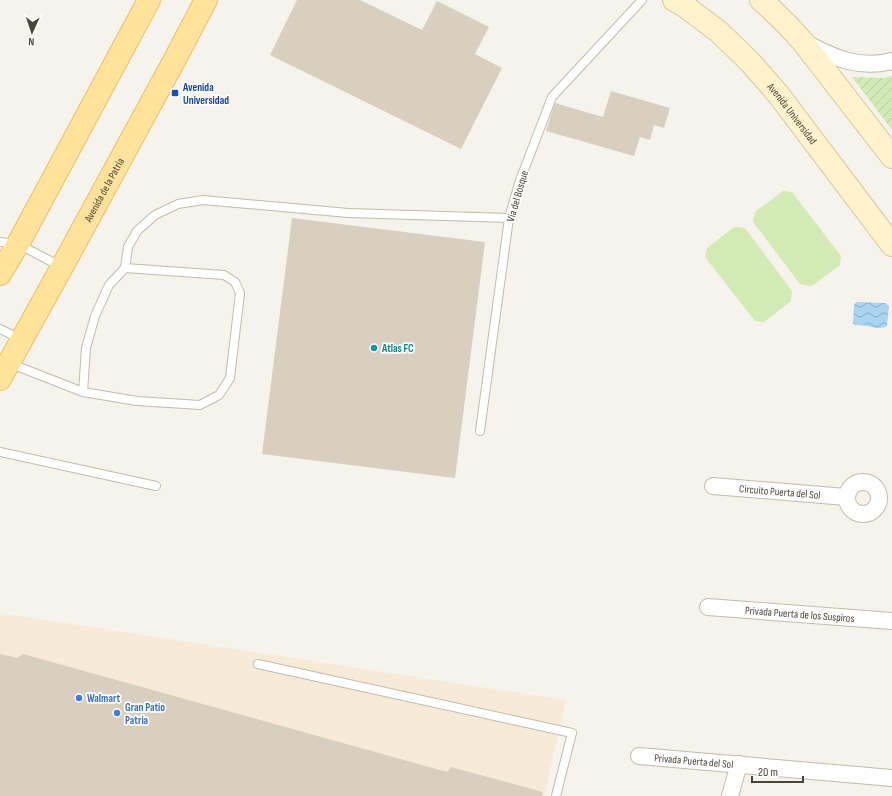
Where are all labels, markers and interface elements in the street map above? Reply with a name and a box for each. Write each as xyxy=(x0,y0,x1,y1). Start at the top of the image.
north arrow xyxy=(12,12,52,52)
text: N xyxy=(28,35,35,48)
street label: Avenida Universidad xyxy=(764,80,820,147)
place label: Avenida Universidad xyxy=(182,81,229,107)
marker: Avenida Universidad xyxy=(170,88,180,98)
street label: Avenida de la Patria xyxy=(81,156,127,225)
street label: Vía del Bosque xyxy=(504,169,531,223)
place label: Atlas FC xyxy=(381,342,414,355)
marker: Atlas FC xyxy=(369,343,379,353)
street label: Circuito Puerta del Sol xyxy=(739,482,821,502)
street label: Privada Puerta de los Suspiros xyxy=(745,604,855,625)
place label: Walmart xyxy=(87,692,120,705)
marker: Walmart xyxy=(74,693,84,703)
place label: Gran Patio Patria xyxy=(125,701,165,727)
marker: Gran Patio Patria xyxy=(112,708,122,718)
street label: Privada Puerta del Sol xyxy=(654,751,734,771)
scale bar xyxy=(752,758,803,784)
text: 20 m xyxy=(758,765,778,780)

